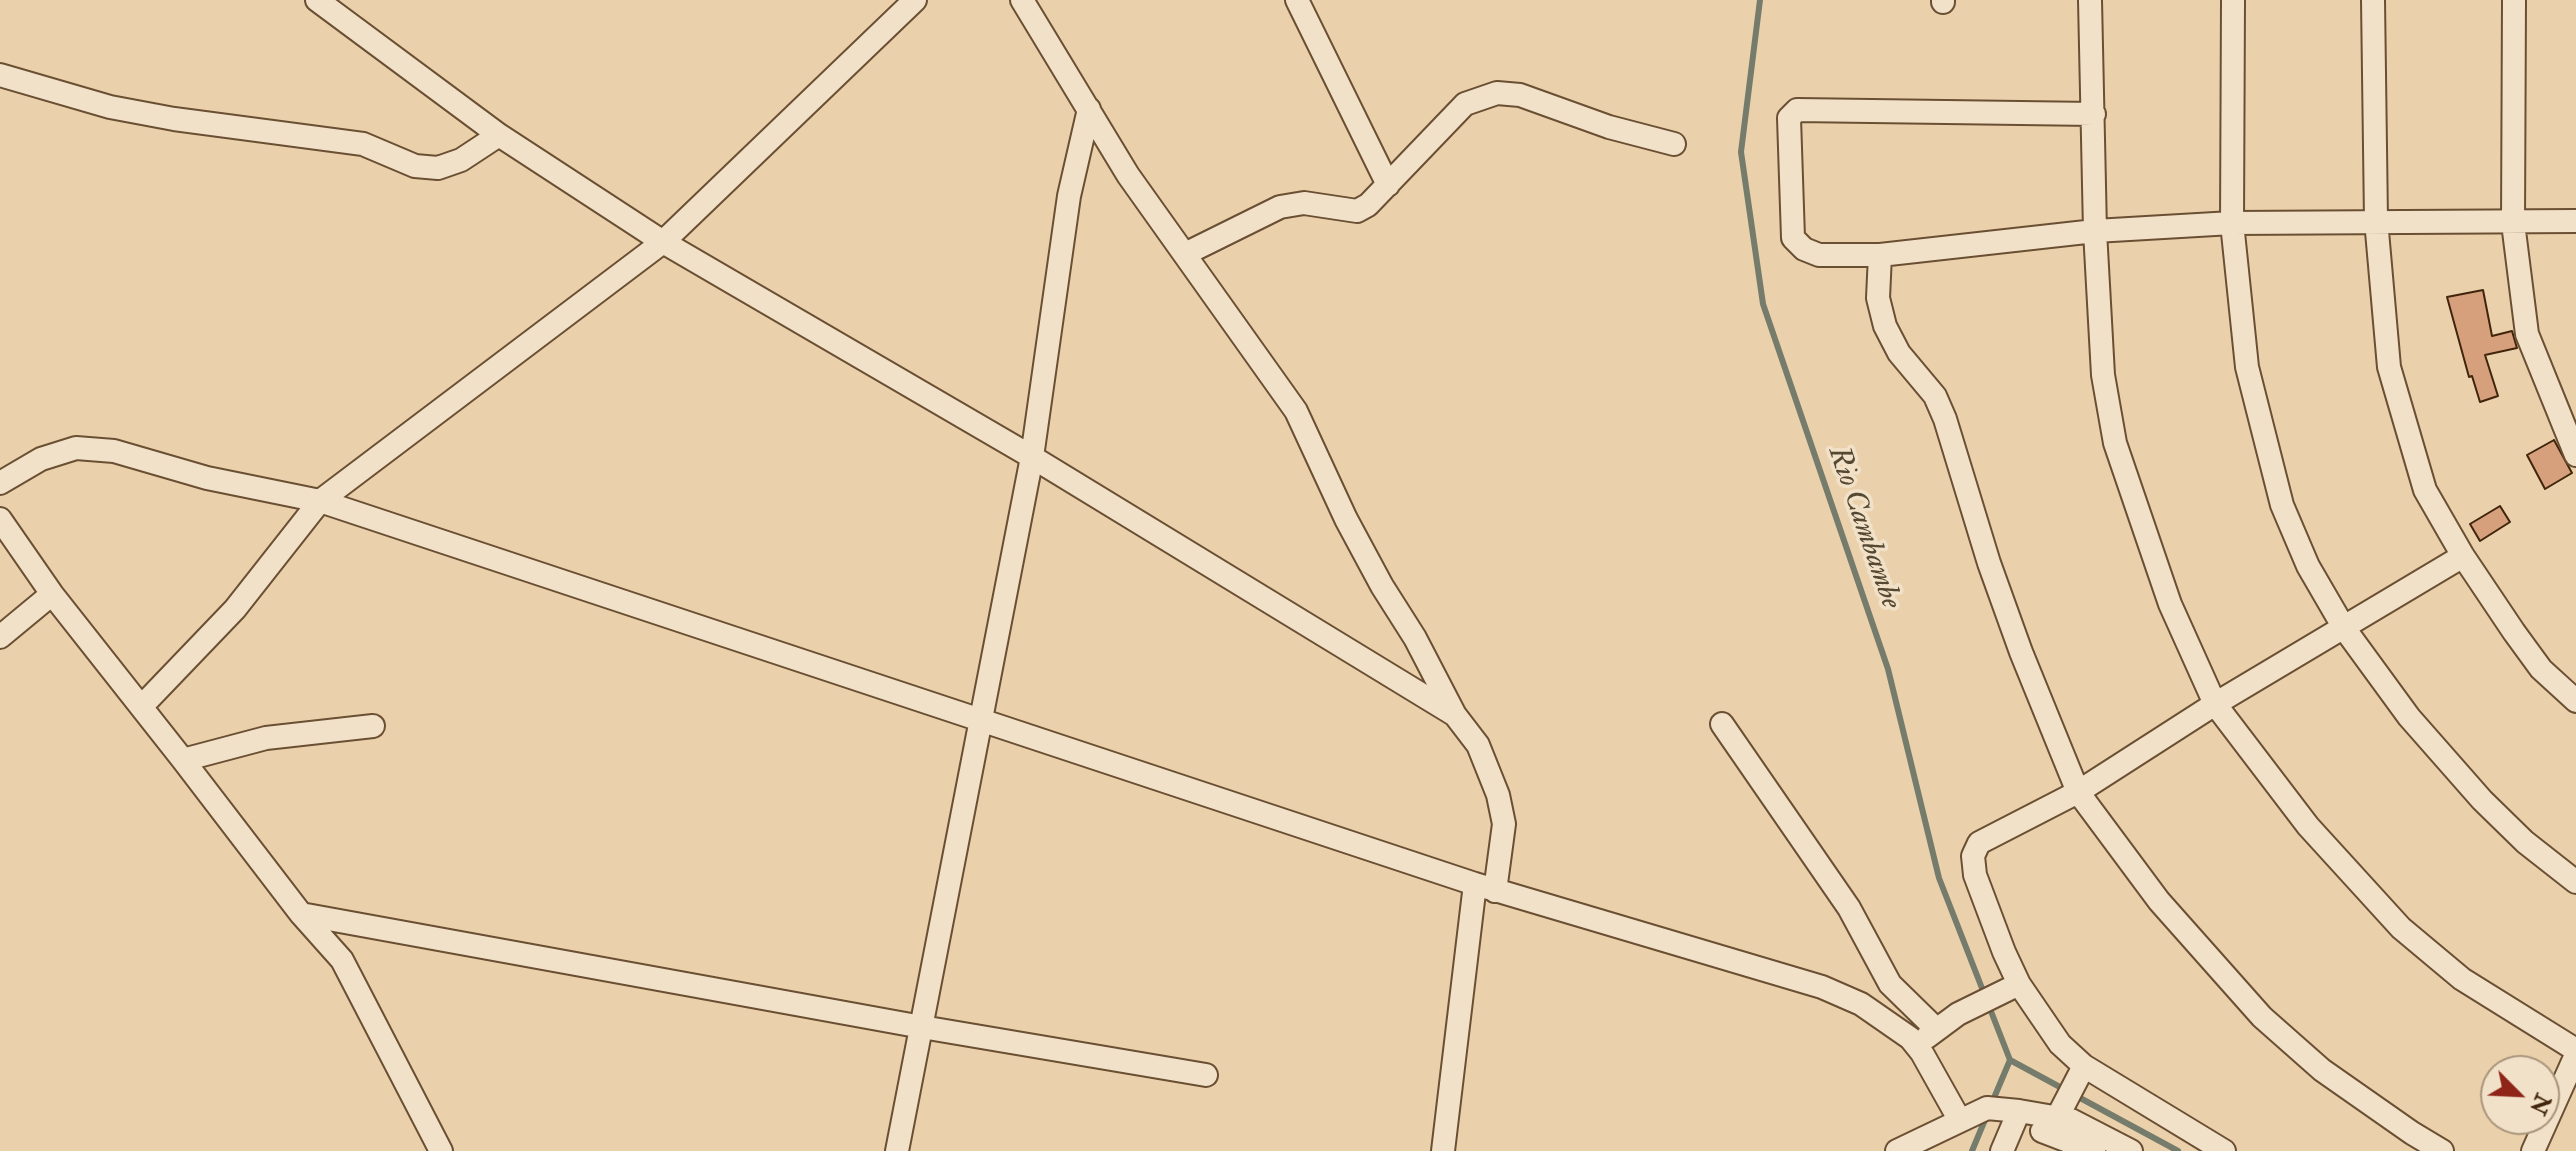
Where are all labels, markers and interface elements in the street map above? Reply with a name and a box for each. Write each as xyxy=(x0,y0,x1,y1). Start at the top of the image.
water label: Rio Cambambe xyxy=(1818,442,1908,614)
north arrow xyxy=(2480,1055,2560,1135)
text: N xyxy=(2523,1089,2557,1119)

